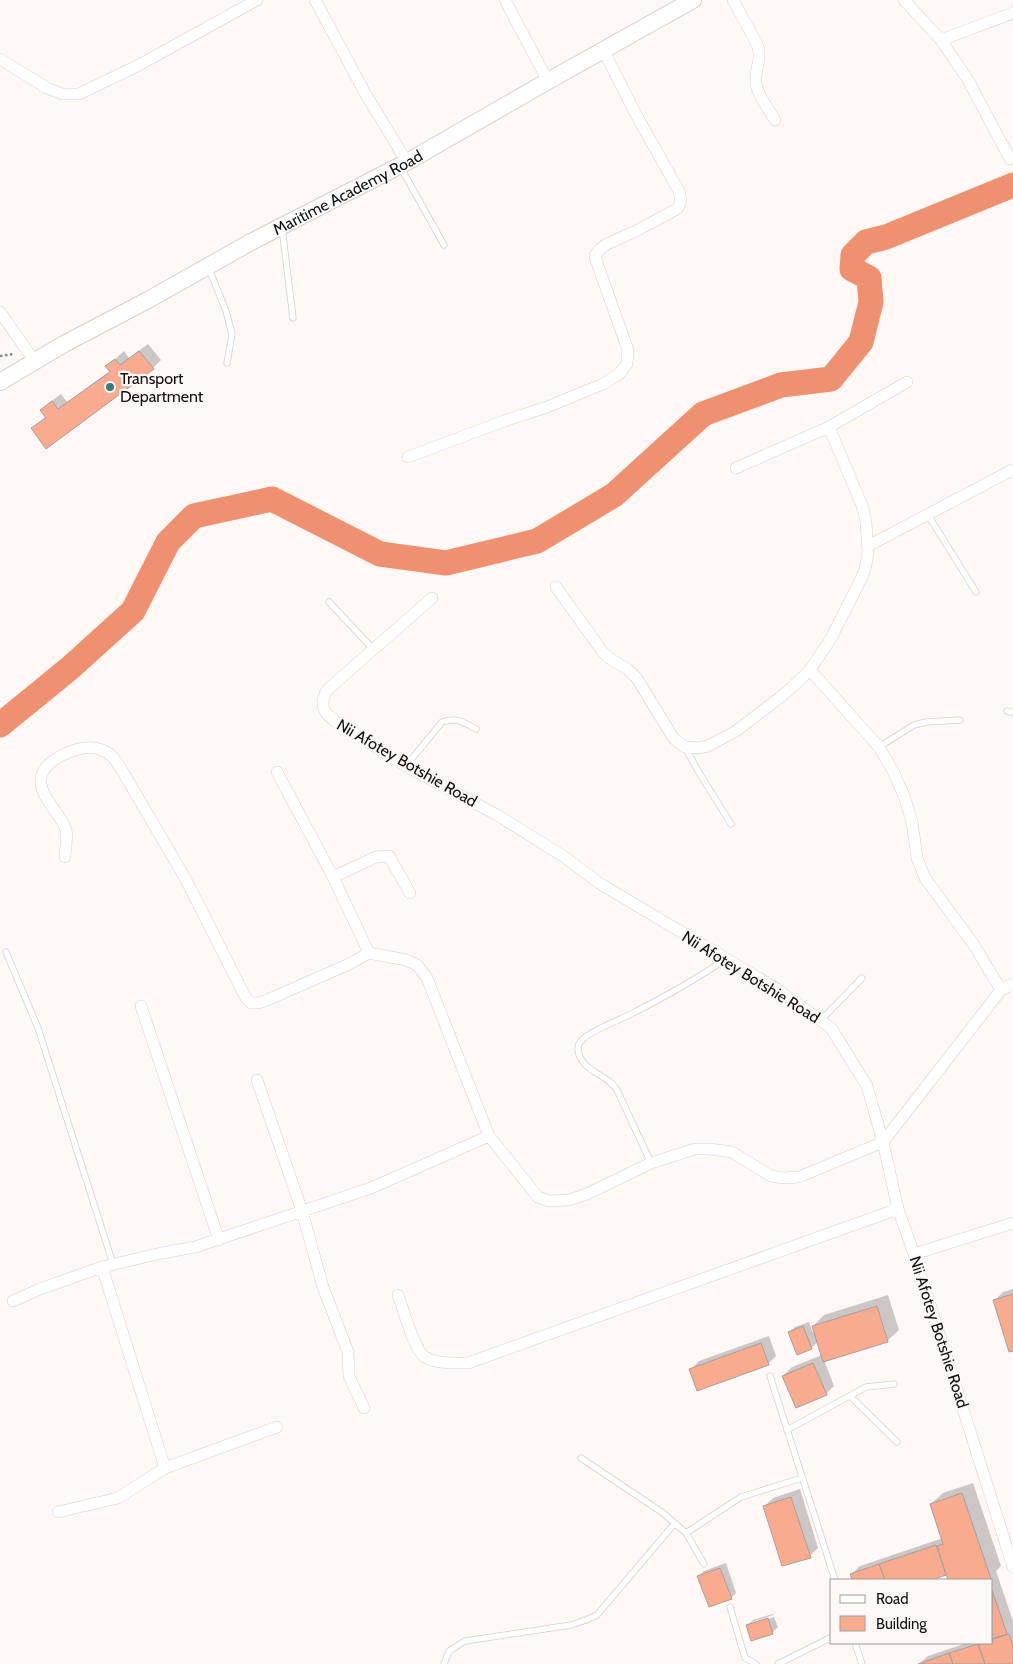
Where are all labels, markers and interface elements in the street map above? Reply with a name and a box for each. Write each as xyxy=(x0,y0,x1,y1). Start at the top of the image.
street label: Maritime Academy Road xyxy=(270,146,426,239)
place label: Transport Department xyxy=(120,369,204,406)
marker: Transport Department xyxy=(104,381,116,393)
street label: Nii Afotey Botshie Road xyxy=(333,715,481,811)
street label: Nii Afotey Botshie Road xyxy=(679,927,823,1027)
street label: Nii Afotey Botshie Road xyxy=(905,1254,973,1410)
legend xyxy=(830,1579,993,1644)
text: Road xyxy=(876,1590,909,1608)
text: Building xyxy=(876,1615,927,1633)

